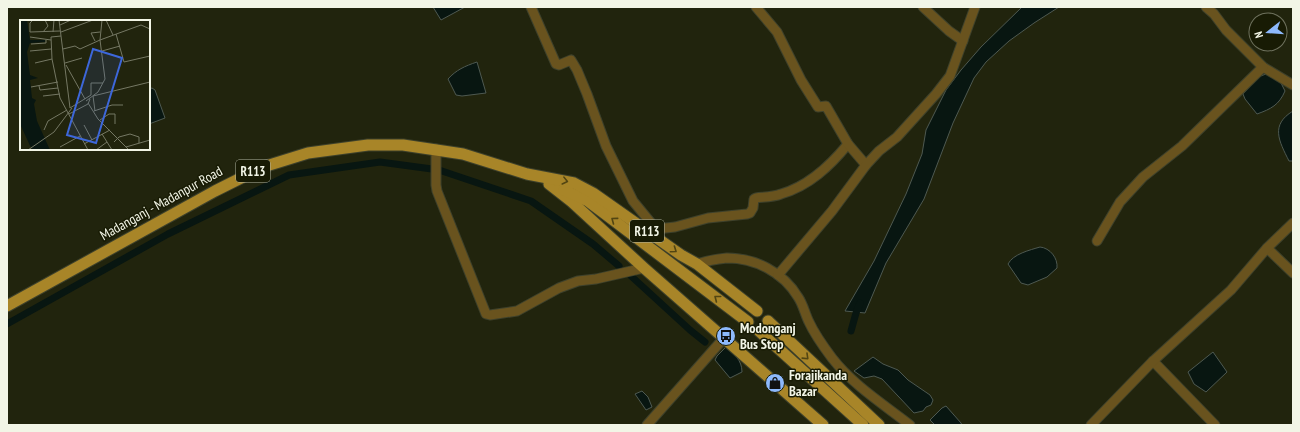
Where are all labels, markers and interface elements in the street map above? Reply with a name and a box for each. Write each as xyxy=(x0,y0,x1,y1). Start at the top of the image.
north arrow xyxy=(1248,12,1288,52)
inset map xyxy=(20,20,150,150)
text: N xyxy=(1251,30,1266,40)
road number: R113 xyxy=(236,160,270,182)
street label: Madanganj - Madanpur Road xyxy=(97,162,225,244)
one-way arrow xyxy=(562,176,568,184)
one-way arrow xyxy=(611,218,618,225)
road number: R113 xyxy=(630,220,664,242)
one-way arrow xyxy=(670,245,677,253)
one-way arrow xyxy=(715,296,722,303)
place label: Modonganj Bus Stop xyxy=(740,319,796,353)
bus stop icon: Modonganj Bus Stop xyxy=(715,325,737,347)
one-way arrow xyxy=(801,352,809,360)
place label: Forajikanda Bazar xyxy=(789,366,847,400)
shop icon: Forajikanda Bazar xyxy=(764,372,786,394)

